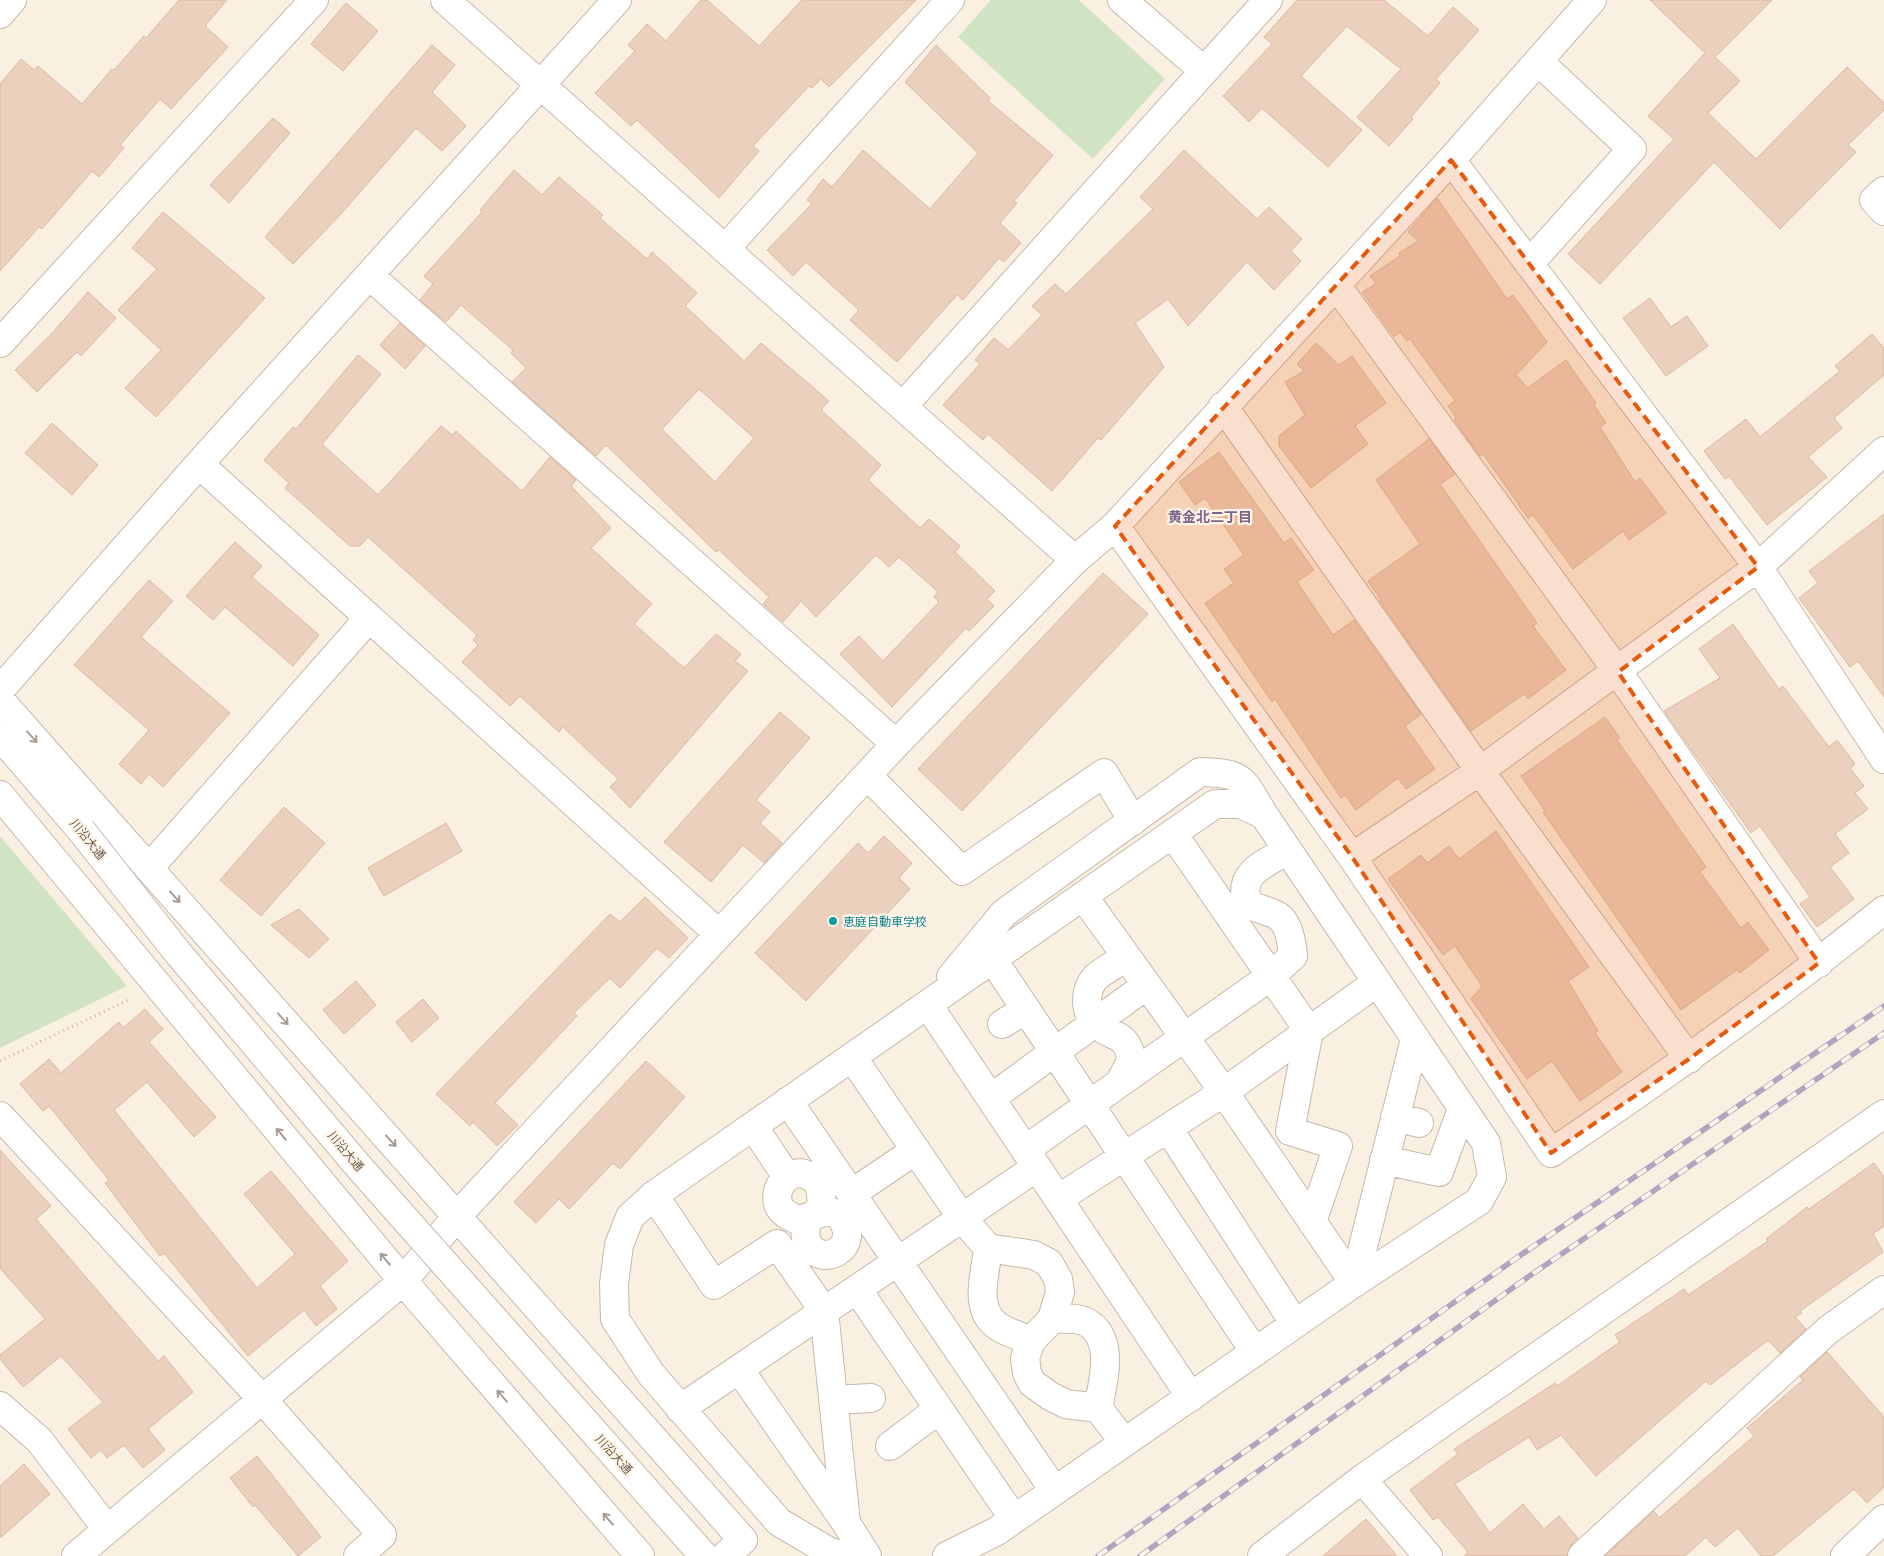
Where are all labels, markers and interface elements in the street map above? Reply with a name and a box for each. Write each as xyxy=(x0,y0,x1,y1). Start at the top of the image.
district label: 黄金北二丁目 xyxy=(1168,508,1252,526)
one-way arrow xyxy=(27,730,38,743)
street label: 川沿大通 xyxy=(67,816,109,862)
one-way arrow xyxy=(169,891,181,904)
place label: 恵庭自動車学校 xyxy=(843,914,927,929)
marker: 恵庭自動車学校 xyxy=(827,915,839,927)
one-way arrow xyxy=(277,1013,289,1026)
one-way arrow xyxy=(276,1128,287,1141)
street label: 川沿大通 xyxy=(325,1128,367,1174)
one-way arrow xyxy=(385,1134,396,1147)
one-way arrow xyxy=(379,1253,391,1266)
one-way arrow xyxy=(497,1390,508,1403)
street label: 川沿大通 xyxy=(592,1431,636,1477)
one-way arrow xyxy=(603,1513,614,1526)

